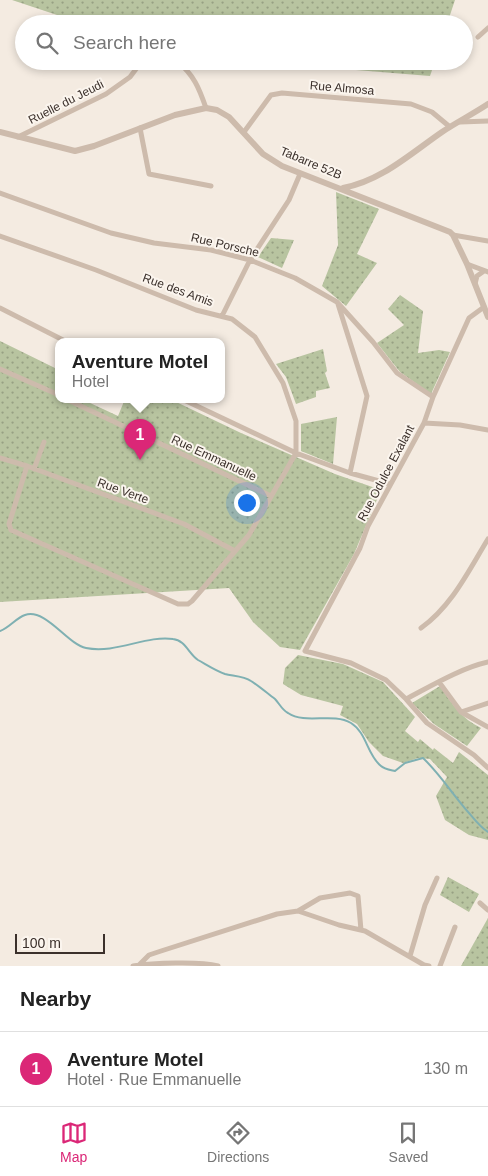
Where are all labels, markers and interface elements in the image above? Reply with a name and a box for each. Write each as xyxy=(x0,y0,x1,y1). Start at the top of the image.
search box xyxy=(15,15,473,70)
icon: search xyxy=(33,29,61,57)
text: Search here xyxy=(73,32,177,53)
street label: Ruelle du Jeudi xyxy=(26,77,106,127)
street label: Rue Almosa xyxy=(309,78,375,98)
street label: Tabarre 52B xyxy=(278,144,344,182)
street label: Rue Porsche xyxy=(190,230,261,260)
street label: Rue des Amis xyxy=(141,271,215,309)
popup xyxy=(55,338,225,403)
text: Aventure Motel xyxy=(72,351,208,372)
text: Hotel xyxy=(72,373,109,390)
pin: 1 xyxy=(124,419,156,460)
street label: Rue Odulce Exalant xyxy=(355,422,418,523)
street label: Rue Emmanuelle xyxy=(169,432,259,484)
street label: Rue Verte xyxy=(96,475,151,507)
your location xyxy=(234,490,260,516)
scale bar xyxy=(15,931,105,954)
text: 100 m xyxy=(22,935,61,951)
text: Nearby xyxy=(20,987,91,1010)
text: Aventure Motel xyxy=(67,1049,204,1070)
text: 1 xyxy=(32,1060,40,1077)
text: 130 m xyxy=(424,1060,468,1077)
text: Hotel · Rue Emmanuelle xyxy=(67,1071,241,1088)
tab: Map xyxy=(60,1119,88,1165)
tab: Directions xyxy=(207,1119,269,1165)
tab: Saved xyxy=(389,1119,428,1165)

